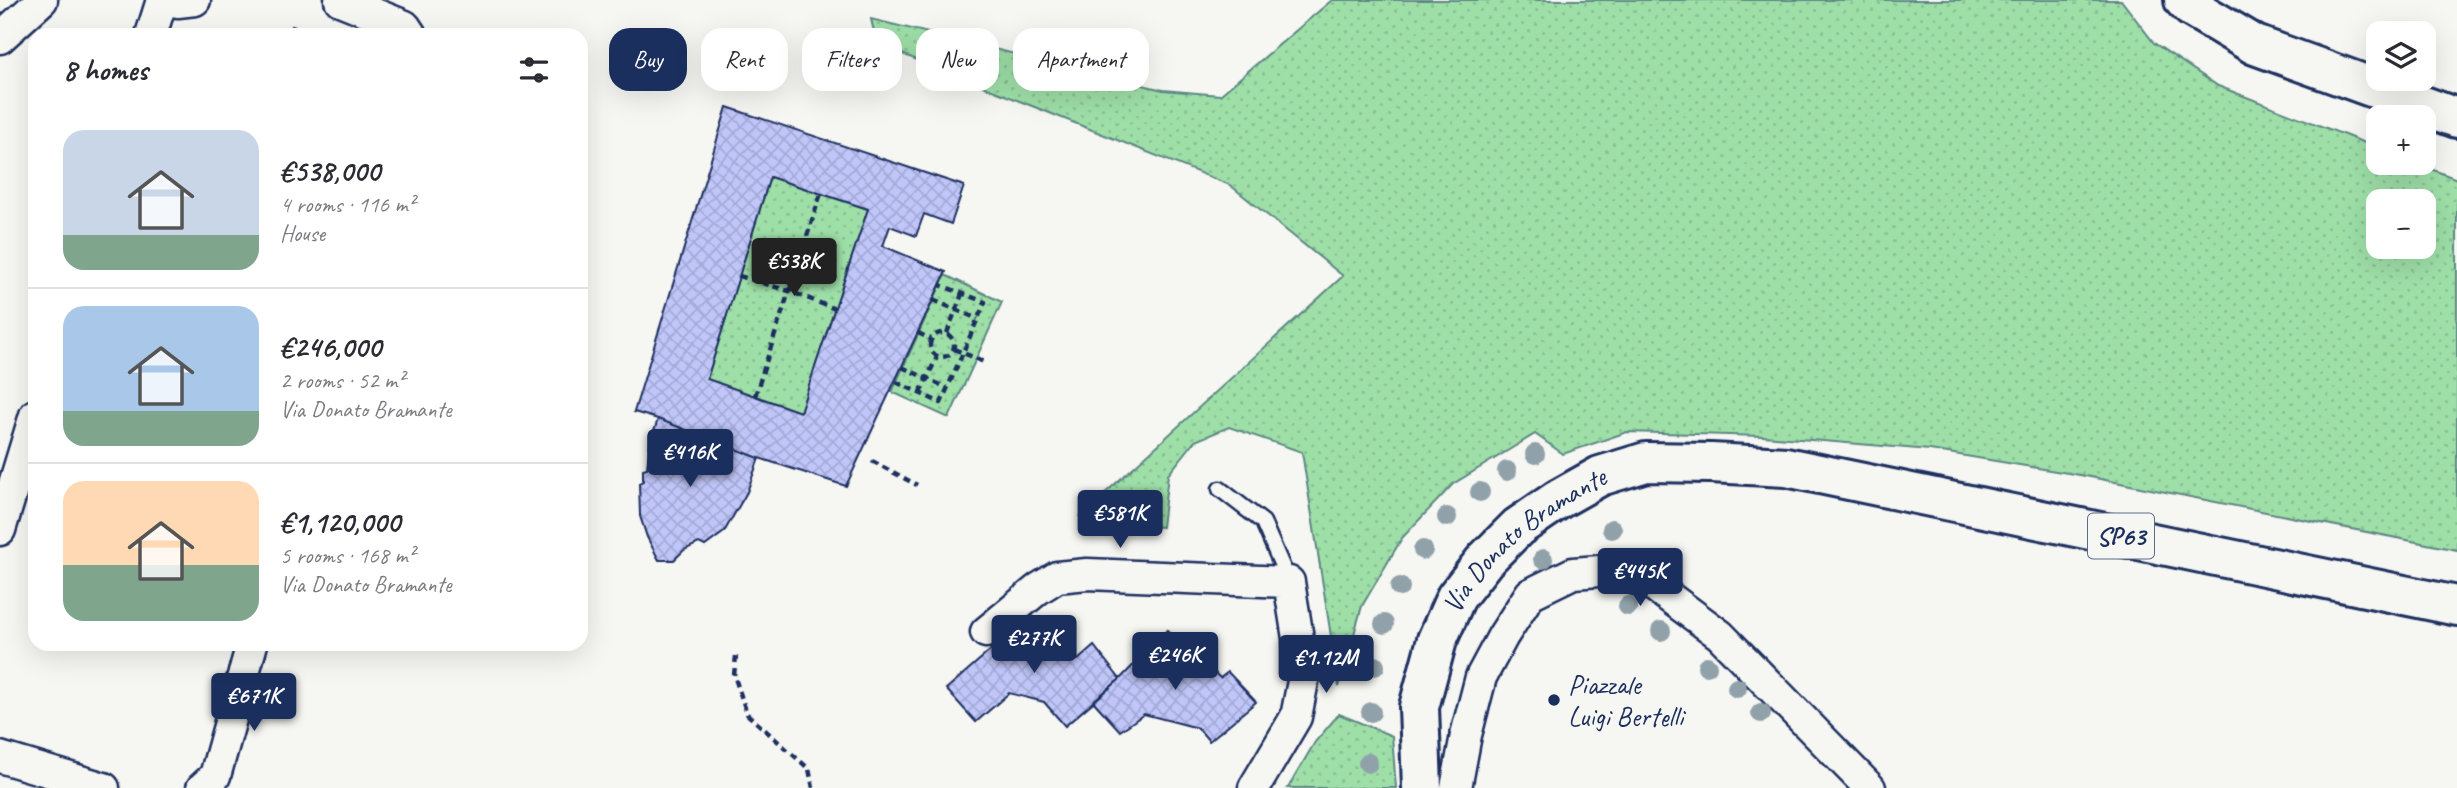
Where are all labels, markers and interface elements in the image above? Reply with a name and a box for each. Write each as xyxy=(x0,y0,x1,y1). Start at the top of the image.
map controls xyxy=(2366,21,2436,259)
button: layers xyxy=(2366,21,2436,91)
chip: Buy xyxy=(609,28,687,91)
chip: Rent xyxy=(701,28,788,91)
chip: Filters xyxy=(802,28,902,91)
chip: New xyxy=(916,28,999,91)
chip: Apartment xyxy=(1013,28,1149,91)
text: 8 homes xyxy=(63,51,148,89)
icon: filters xyxy=(515,51,553,89)
button: + xyxy=(2366,105,2436,175)
text: €538,000 xyxy=(280,152,380,190)
icon: home xyxy=(119,158,203,242)
button: − xyxy=(2366,189,2436,259)
text: 4 rooms · 116 m² xyxy=(280,190,415,219)
text: House xyxy=(280,219,325,248)
pin: €538K xyxy=(745,238,843,298)
text: €538K xyxy=(768,246,820,275)
text: €246,000 xyxy=(280,328,381,366)
icon: home xyxy=(119,334,203,418)
text: 2 rooms · 52 m² xyxy=(280,366,404,395)
text: Via Donato Bramante xyxy=(280,395,452,424)
pin: €416K xyxy=(641,430,739,489)
text: €416K xyxy=(663,437,717,466)
street label: Via Donato Bramante xyxy=(1434,458,1614,618)
pin: €581K xyxy=(1071,490,1169,550)
text: €581K xyxy=(1094,498,1146,527)
text: €1,120,000 xyxy=(280,503,400,541)
icon: home xyxy=(119,509,203,593)
road number: SP63 xyxy=(2088,514,2154,558)
text: 5 rooms · 168 m² xyxy=(280,541,415,570)
pin: €445K xyxy=(1591,548,1689,608)
text: €445K xyxy=(1614,556,1666,585)
text: Via Donato Bramante xyxy=(280,570,452,599)
pin: €277K xyxy=(985,616,1083,675)
text: €277K xyxy=(1008,623,1060,652)
pin: €246K xyxy=(1126,632,1224,692)
pin: €1.12M xyxy=(1269,636,1383,695)
text: €246K xyxy=(1148,640,1202,669)
text: €1.12M xyxy=(1295,643,1357,672)
place label: Piazzale Luigi Bertelli xyxy=(1568,667,1687,734)
pin: €671K xyxy=(205,674,303,733)
text: €671K xyxy=(227,681,281,710)
marker: Piazzale Luigi Bertelli xyxy=(1546,692,1562,708)

